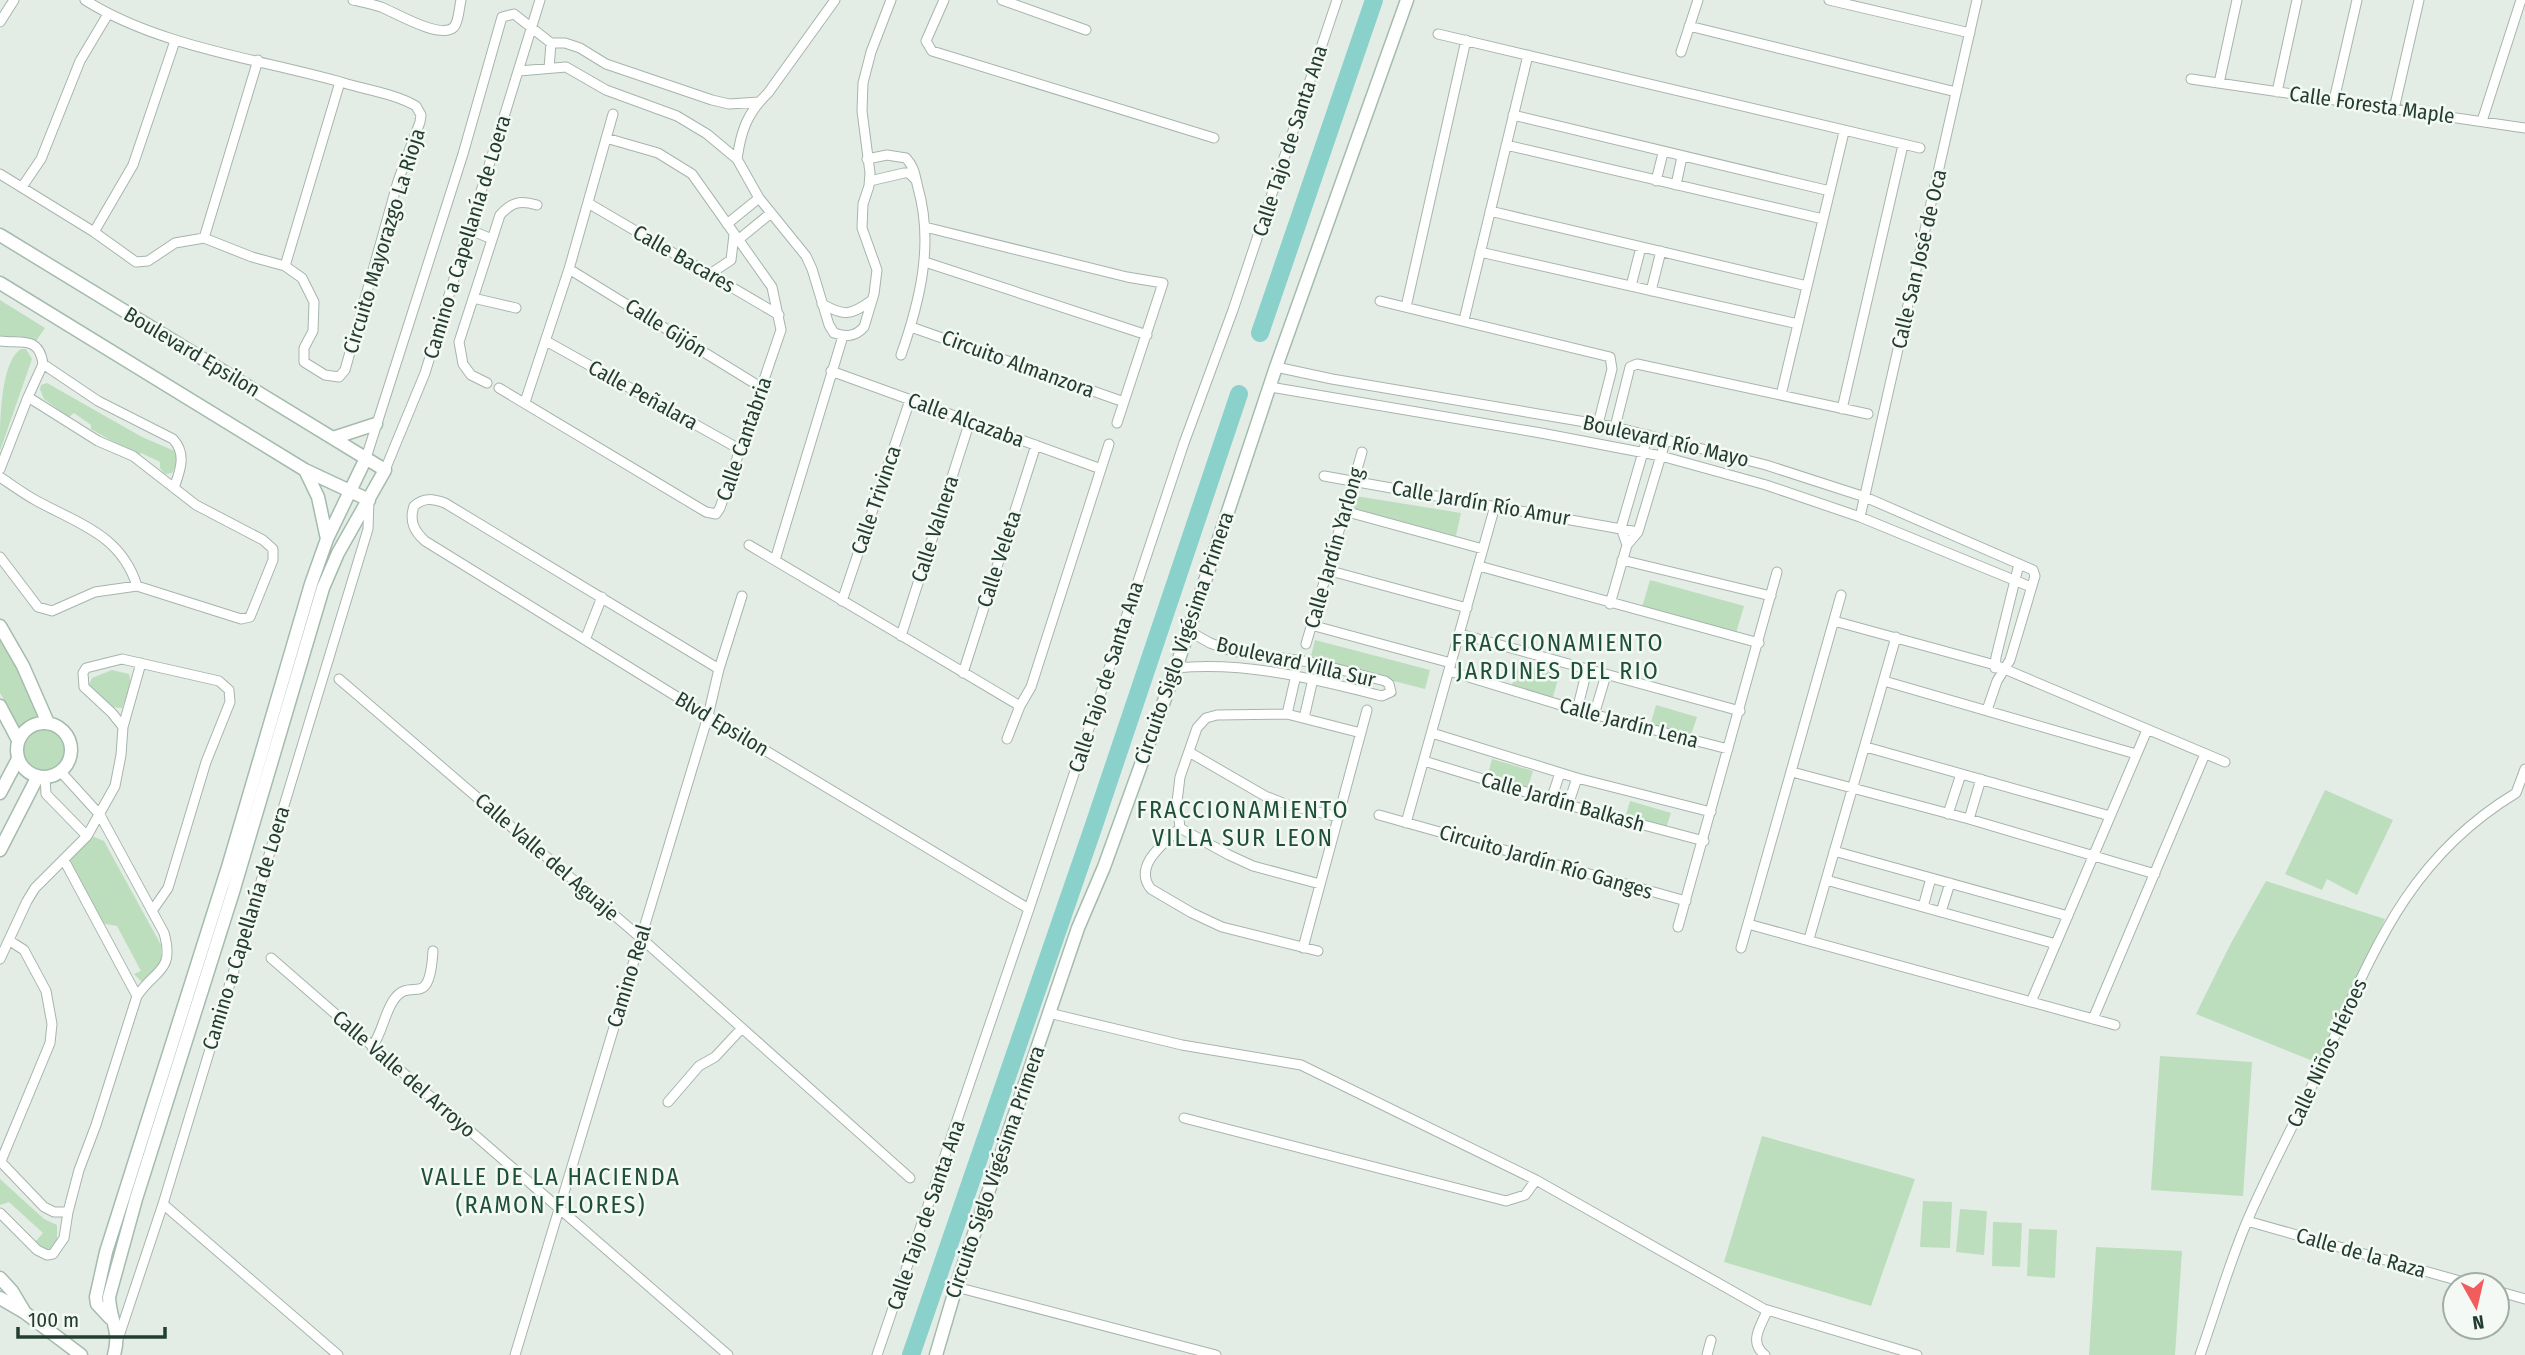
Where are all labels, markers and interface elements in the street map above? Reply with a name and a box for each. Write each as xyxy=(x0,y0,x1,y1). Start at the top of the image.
street label: Calle Tajo de Santa Ana xyxy=(1247,42,1333,240)
street label: Calle Foresta Maple xyxy=(2288,81,2456,129)
street label: Camino a Capellanía de Loera xyxy=(418,112,516,362)
street label: Circuito Mayorazgo La Rioja xyxy=(337,125,431,357)
street label: Calle San José de Oca xyxy=(1886,167,1952,351)
street label: Calle Bacares xyxy=(628,219,740,299)
street label: Calle Gijón xyxy=(620,293,712,363)
street label: Boulevard Epsilon xyxy=(119,301,265,403)
street label: Circuito Almanzora xyxy=(938,324,1098,404)
street label: Calle Peñalara xyxy=(584,354,702,436)
street label: Calle Cantabria xyxy=(711,373,777,505)
street label: Calle Alcazaba xyxy=(904,387,1028,453)
street label: Boulevard Río Mayo xyxy=(1581,409,1751,473)
street label: Calle Trivinca xyxy=(845,442,907,558)
street label: Calle Jardín Yarlong xyxy=(1299,464,1369,631)
street label: Calle Valnera xyxy=(906,472,964,586)
street label: Calle Jardín Río Amur xyxy=(1390,475,1573,532)
street label: Calle Veleta xyxy=(971,507,1027,611)
street label: Circuito Siglo Vigésima Primera xyxy=(1128,508,1240,768)
street label: Calle Tajo de Santa Ana xyxy=(1063,578,1149,776)
district label: FRACCIONAMIENTO JARDINES DEL RIO xyxy=(1452,629,1664,685)
street label: Boulevard Villa Sur xyxy=(1214,631,1379,693)
street label: Blvd Epsilon xyxy=(670,686,774,762)
street label: Calle Jardín Lena xyxy=(1557,692,1701,754)
street label: Calle Jardín Balkash xyxy=(1478,766,1648,838)
street label: Calle Valle del Aguaje xyxy=(470,787,624,927)
district label: FRACCIONAMIENTO VILLA SUR LEON xyxy=(1137,796,1349,852)
street label: Camino a Capellanía de Loera xyxy=(197,803,295,1053)
street label: Circuito Jardín Río Ganges xyxy=(1436,819,1656,905)
street label: Camino Real xyxy=(601,921,657,1031)
street label: Calle Niños Héroes xyxy=(2281,974,2373,1132)
street label: Calle Valle del Arroyo xyxy=(327,1005,481,1143)
street label: Circuito Siglo Vigésima Primera xyxy=(939,1042,1051,1302)
street label: Calle Tajo de Santa Ana xyxy=(881,1116,971,1314)
district label: VALLE DE LA HACIENDA (RAMON FLORES) xyxy=(421,1163,681,1219)
street label: Calle de la Raza xyxy=(2293,1222,2429,1284)
north arrow xyxy=(2441,1271,2511,1341)
scale bar xyxy=(18,1296,164,1340)
text: 100 m xyxy=(28,1307,79,1333)
text: N xyxy=(2471,1310,2486,1335)

